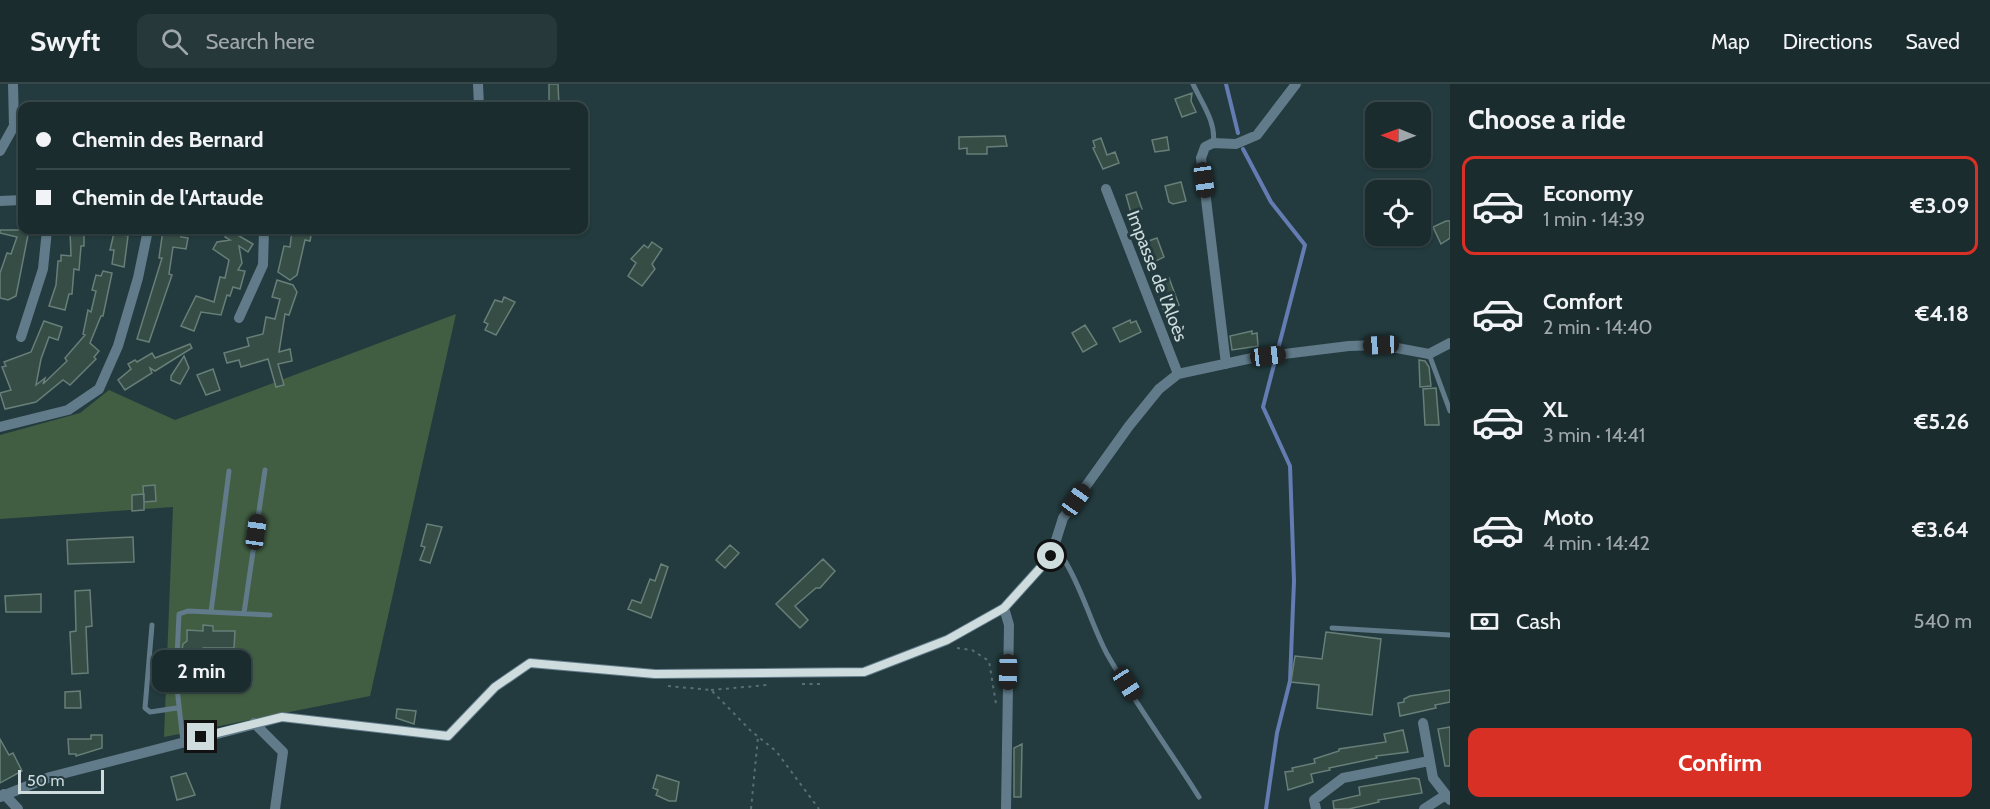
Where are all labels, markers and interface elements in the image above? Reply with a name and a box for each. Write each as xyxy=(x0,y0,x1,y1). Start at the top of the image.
search box xyxy=(137,14,557,68)
text: Swyft xyxy=(30,24,101,58)
icon: search xyxy=(158,25,191,58)
text: Search here xyxy=(206,28,315,55)
text: Map xyxy=(1711,29,1750,54)
text: Directions xyxy=(1783,29,1872,54)
text: Saved xyxy=(1905,29,1960,54)
north arrow xyxy=(1365,102,1431,168)
map controls xyxy=(1365,102,1431,246)
text: Choose a ride xyxy=(1468,103,1626,136)
text: Chemin des Bernard xyxy=(72,126,264,153)
car xyxy=(1193,161,1215,199)
icon: car xyxy=(1471,179,1525,233)
button: locate xyxy=(1365,180,1431,246)
text: Economy xyxy=(1543,180,1633,207)
text: Chemin de l'Artaude xyxy=(72,184,263,211)
text: €3.09 xyxy=(1910,192,1969,219)
street label: Impasse de l'Aloès xyxy=(1122,207,1192,345)
text: 1 min · 14:39 xyxy=(1543,207,1645,231)
icon: car xyxy=(1471,287,1525,341)
text: Comfort xyxy=(1543,288,1622,315)
text: €4.18 xyxy=(1915,300,1969,327)
text: 2 min · 14:40 xyxy=(1543,315,1652,339)
car xyxy=(1363,335,1399,355)
car xyxy=(1249,345,1287,367)
icon: car xyxy=(1471,395,1525,449)
text: XL xyxy=(1543,396,1568,423)
text: €5.26 xyxy=(1914,408,1969,435)
text: 3 min · 14:41 xyxy=(1543,423,1645,447)
car xyxy=(1058,480,1094,520)
icon: car xyxy=(1471,503,1525,557)
text: Moto xyxy=(1543,504,1594,531)
car xyxy=(245,513,267,551)
text: €3.64 xyxy=(1912,516,1969,543)
text: 4 min · 14:42 xyxy=(1543,531,1650,555)
route start xyxy=(1037,542,1064,569)
icon: cash xyxy=(1468,605,1501,638)
text: Cash xyxy=(1516,608,1561,635)
text: 540 m xyxy=(1914,609,1972,633)
callout: 2 min xyxy=(152,650,250,692)
car xyxy=(999,654,1017,690)
text: 2 min xyxy=(177,659,226,683)
car xyxy=(1110,664,1144,704)
route end xyxy=(187,723,214,750)
button: Confirm xyxy=(1468,728,1972,797)
scale bar xyxy=(18,767,104,794)
text: 50 m xyxy=(27,771,64,790)

